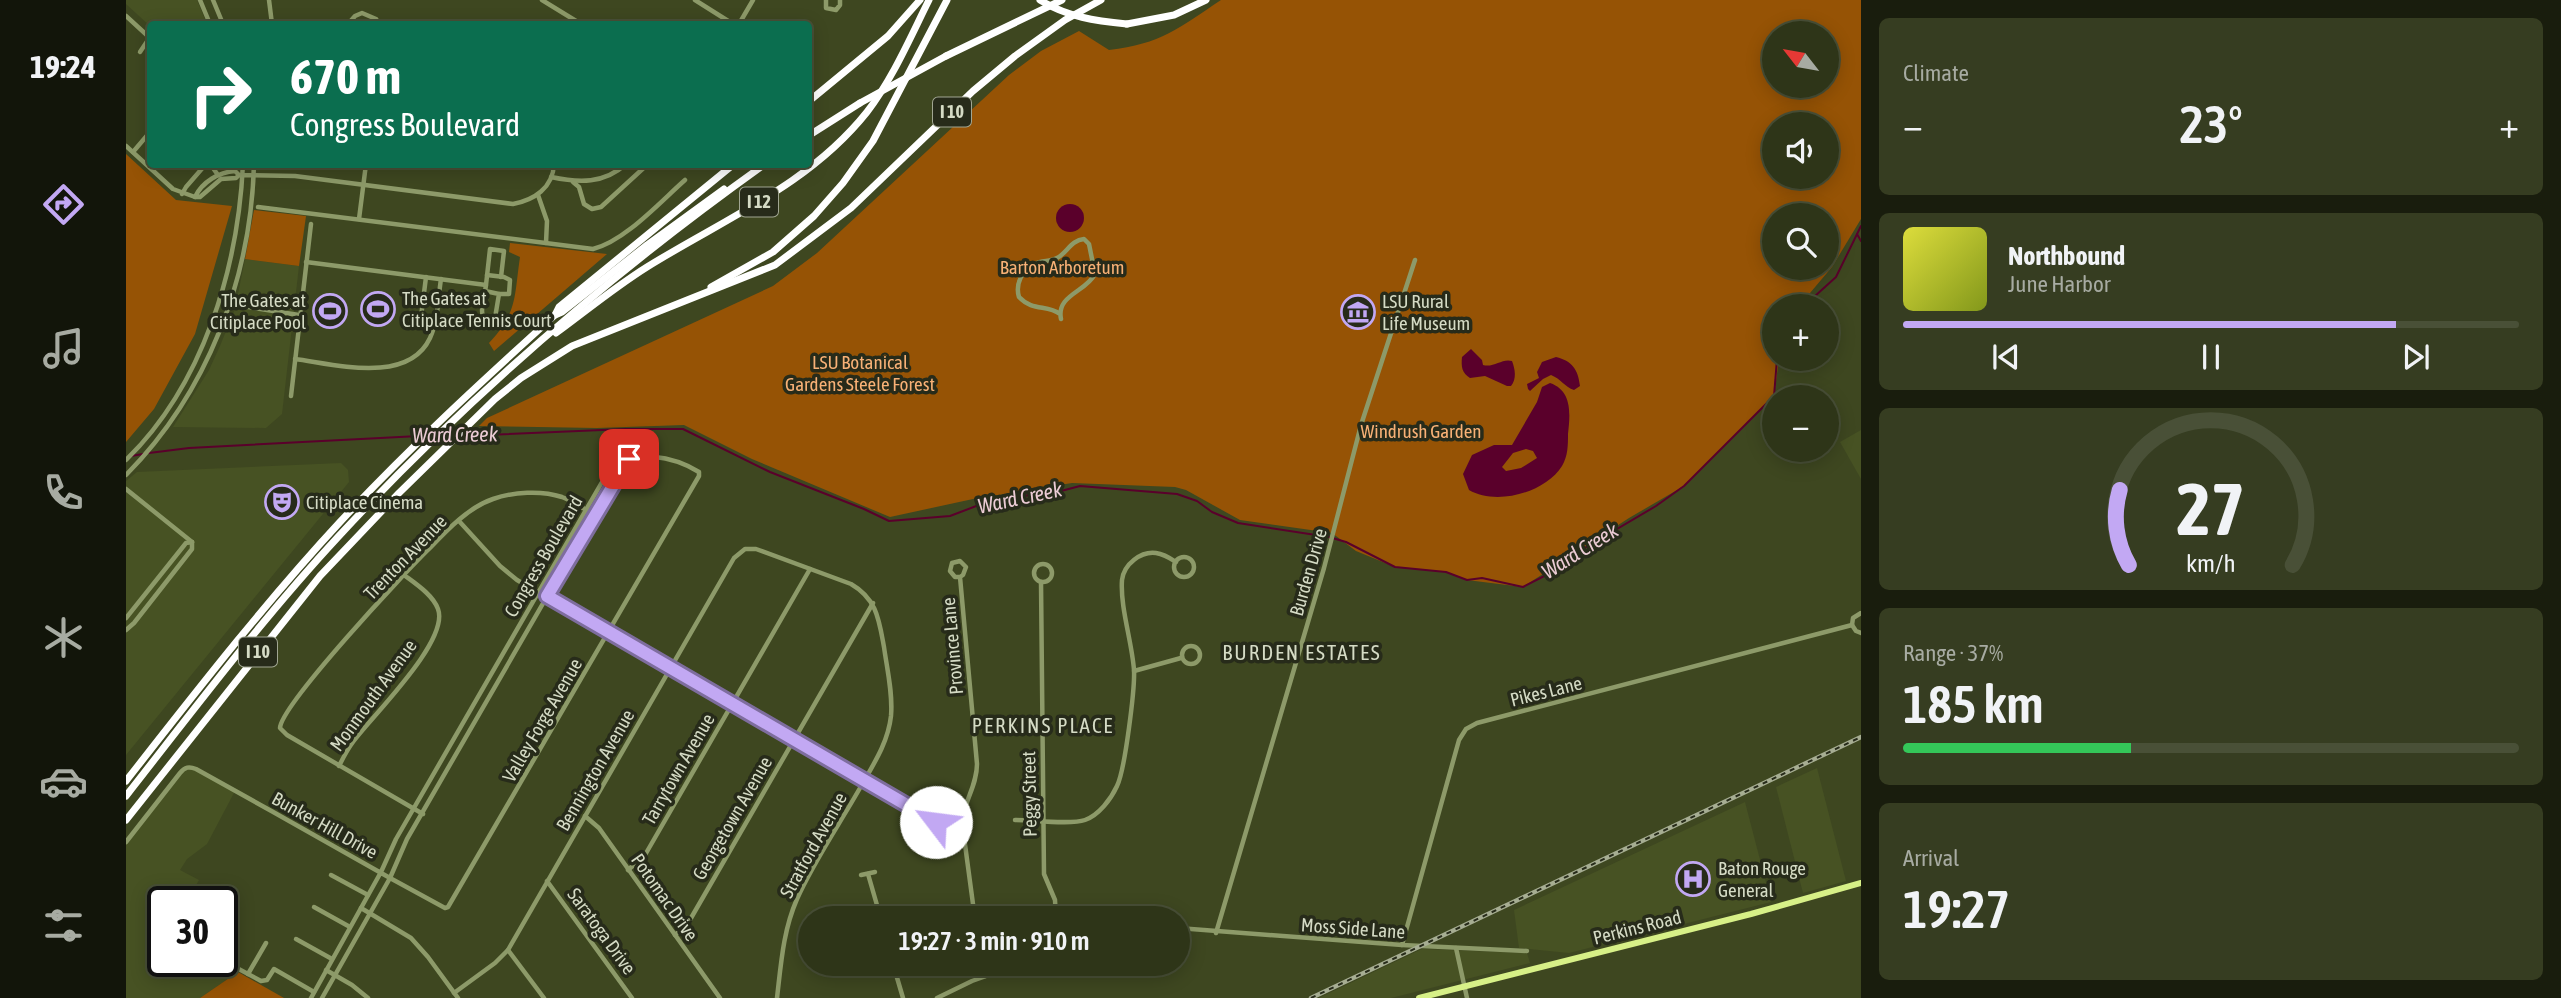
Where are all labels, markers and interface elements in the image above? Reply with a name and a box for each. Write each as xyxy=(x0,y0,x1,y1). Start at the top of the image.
north arrow xyxy=(1762,21,1839,98)
map controls xyxy=(1762,21,1839,462)
text: 19:24 xyxy=(30,48,96,85)
text: 670 m xyxy=(290,48,401,104)
icon: right xyxy=(175,49,266,140)
text: Climate xyxy=(1903,60,1969,86)
text: 23° xyxy=(2179,94,2243,154)
road number: I 10 xyxy=(933,98,971,127)
text: − xyxy=(1903,103,1923,146)
text: + xyxy=(2499,103,2519,146)
text: Congress Boulevard xyxy=(290,106,520,143)
button: sound xyxy=(1762,112,1839,189)
icon: directions xyxy=(39,180,88,229)
road number: I 12 xyxy=(740,188,778,216)
button: search xyxy=(1762,203,1839,280)
text: Northbound xyxy=(2008,241,2125,271)
park label: Barton Arboretum xyxy=(1000,256,1124,278)
text: June Harbor xyxy=(2008,271,2111,297)
place label: The Gates at Citiplace Tennis Court xyxy=(402,287,551,331)
place label: The Gates at Citiplace Pool xyxy=(210,289,306,333)
sports icon: The Gates at Citiplace Tennis Court xyxy=(359,290,397,328)
place label: LSU Rural Life Museum xyxy=(1382,290,1470,334)
sports icon: The Gates at Citiplace Pool xyxy=(311,292,349,330)
museum icon: LSU Rural Life Museum xyxy=(1339,293,1377,331)
button: + xyxy=(1762,294,1839,371)
icon: music xyxy=(39,324,88,373)
icon: previous xyxy=(1987,338,2025,376)
icon: pause xyxy=(2192,338,2230,376)
icon: next xyxy=(2397,338,2435,376)
park label: LSU Botanical Gardens Steele Forest xyxy=(785,351,935,395)
button: − xyxy=(1762,385,1839,462)
park label: Windrush Garden xyxy=(1360,420,1482,442)
water label: Ward Creek xyxy=(412,421,499,447)
pin xyxy=(599,429,659,489)
icon: arrive xyxy=(610,440,648,478)
text: 27 xyxy=(2177,467,2245,550)
icon: phone xyxy=(39,468,88,517)
water label: Ward Creek xyxy=(975,476,1065,518)
theatre icon: Citiplace Cinema xyxy=(263,483,301,521)
place label: Citiplace Cinema xyxy=(306,491,423,513)
street label: Congress Boulevard xyxy=(499,491,587,621)
street label: Trenton Avenue xyxy=(359,510,451,604)
water label: Ward Creek xyxy=(1537,517,1623,583)
street label: Burden Drive xyxy=(1285,526,1331,618)
text: km/h xyxy=(2186,549,2236,577)
street label: Province Lane xyxy=(937,597,967,695)
icon: climate xyxy=(39,613,88,662)
street label: Monmouth Avenue xyxy=(325,635,421,755)
road number: I 10 xyxy=(239,638,277,666)
district label: BURDEN ESTATES xyxy=(1222,640,1382,664)
text: Range · 37% xyxy=(1903,640,2003,666)
street label: Valley Forge Avenue xyxy=(498,654,586,786)
street label: Pikes Lane xyxy=(1508,671,1584,711)
text: 185 km xyxy=(1903,674,2044,734)
street label: Bennington Avenue xyxy=(551,705,639,835)
street label: Tarrytown Avenue xyxy=(637,710,719,828)
district label: PERKINS PLACE xyxy=(972,713,1114,737)
street label: Peggy Street xyxy=(1017,751,1041,837)
street label: Georgetown Avenue xyxy=(688,752,776,884)
icon: car xyxy=(39,757,88,806)
position arrow xyxy=(899,785,973,859)
street label: Bunker Hill Drive xyxy=(268,787,382,863)
street label: Stratford Avenue xyxy=(775,789,851,901)
text: Arrival xyxy=(1903,845,1959,871)
street label: Potomac Drive xyxy=(627,849,703,945)
place label: Baton Rouge General xyxy=(1718,857,1806,901)
hospital icon: Baton Rouge General xyxy=(1674,860,1712,898)
text: 19:27 xyxy=(1903,879,2010,939)
street label: Saratoga Drive xyxy=(563,884,641,978)
speed limit sign: 30 xyxy=(147,886,238,977)
icon: filters xyxy=(39,901,88,950)
street label: Perkins Road xyxy=(1591,905,1683,949)
street label: Moss Side Lane xyxy=(1300,913,1406,943)
text: 19:27 · 3 min · 910 m xyxy=(899,926,1089,956)

